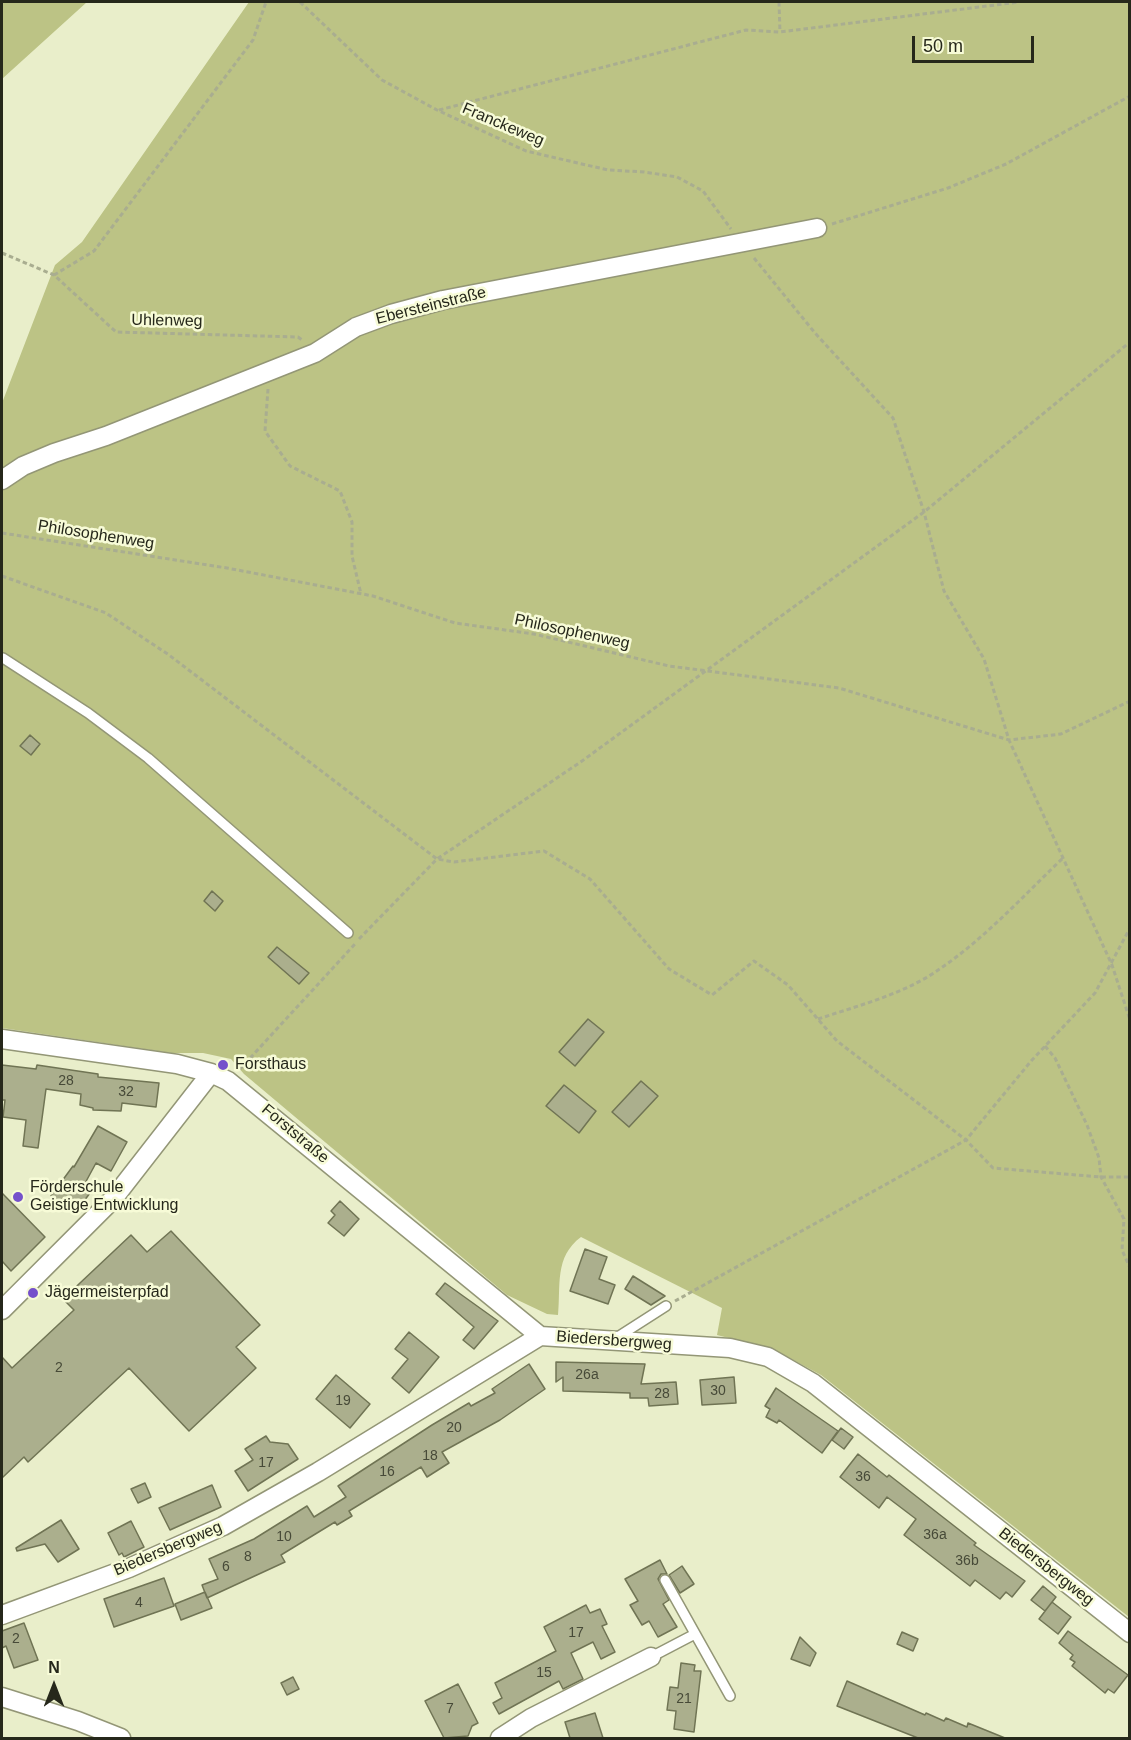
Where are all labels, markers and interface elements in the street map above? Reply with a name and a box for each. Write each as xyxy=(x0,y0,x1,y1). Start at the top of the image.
scale bar xyxy=(915,24,1036,62)
text: 50 m xyxy=(923,36,963,56)
street label: Franckeweg xyxy=(459,99,547,151)
street label: Ebersteinstraße xyxy=(374,283,488,329)
street label: Uhlenweg xyxy=(131,311,203,331)
street label: Philosophenweg xyxy=(37,516,155,554)
street label: Philosophenweg xyxy=(513,610,631,654)
place label: Forsthaus xyxy=(235,1055,306,1075)
marker: Forsthaus xyxy=(216,1058,230,1072)
house number: 28 xyxy=(58,1073,74,1089)
house number: 32 xyxy=(118,1084,134,1100)
street label: Forststraße xyxy=(258,1100,332,1168)
place label: Förderschule Geistige Entwicklung xyxy=(30,1178,179,1216)
marker: Förderschule Geistige Entwicklung xyxy=(11,1190,25,1204)
place label: Jägermeisterpfad xyxy=(45,1283,169,1303)
marker: Jägermeisterpfad xyxy=(26,1286,40,1300)
street label: Biedersbergweg xyxy=(556,1327,672,1355)
house number: 2 xyxy=(55,1360,63,1376)
house number: 26a xyxy=(575,1367,599,1383)
house number: 30 xyxy=(710,1383,726,1399)
house number: 28 xyxy=(654,1386,670,1402)
house number: 19 xyxy=(335,1393,351,1409)
house number: 20 xyxy=(446,1420,462,1436)
house number: 18 xyxy=(422,1448,438,1464)
house number: 17 xyxy=(258,1455,274,1471)
house number: 16 xyxy=(379,1464,395,1480)
house number: 36 xyxy=(855,1469,871,1485)
street label: Biedersbergweg xyxy=(111,1518,225,1580)
street label: Biedersbergweg xyxy=(995,1524,1097,1610)
house number: 36a xyxy=(923,1527,947,1543)
house number: 10 xyxy=(276,1529,292,1545)
house number: 8 xyxy=(244,1549,252,1565)
house number: 36b xyxy=(955,1553,979,1569)
house number: 6 xyxy=(222,1559,230,1575)
house number: 4 xyxy=(135,1595,143,1611)
house number: 17 xyxy=(568,1625,584,1641)
house number: 2 xyxy=(12,1631,20,1647)
north arrow xyxy=(24,1656,84,1716)
text: N xyxy=(48,1659,60,1676)
house number: 15 xyxy=(536,1665,552,1681)
house number: 21 xyxy=(676,1691,692,1707)
house number: 7 xyxy=(446,1701,454,1717)

